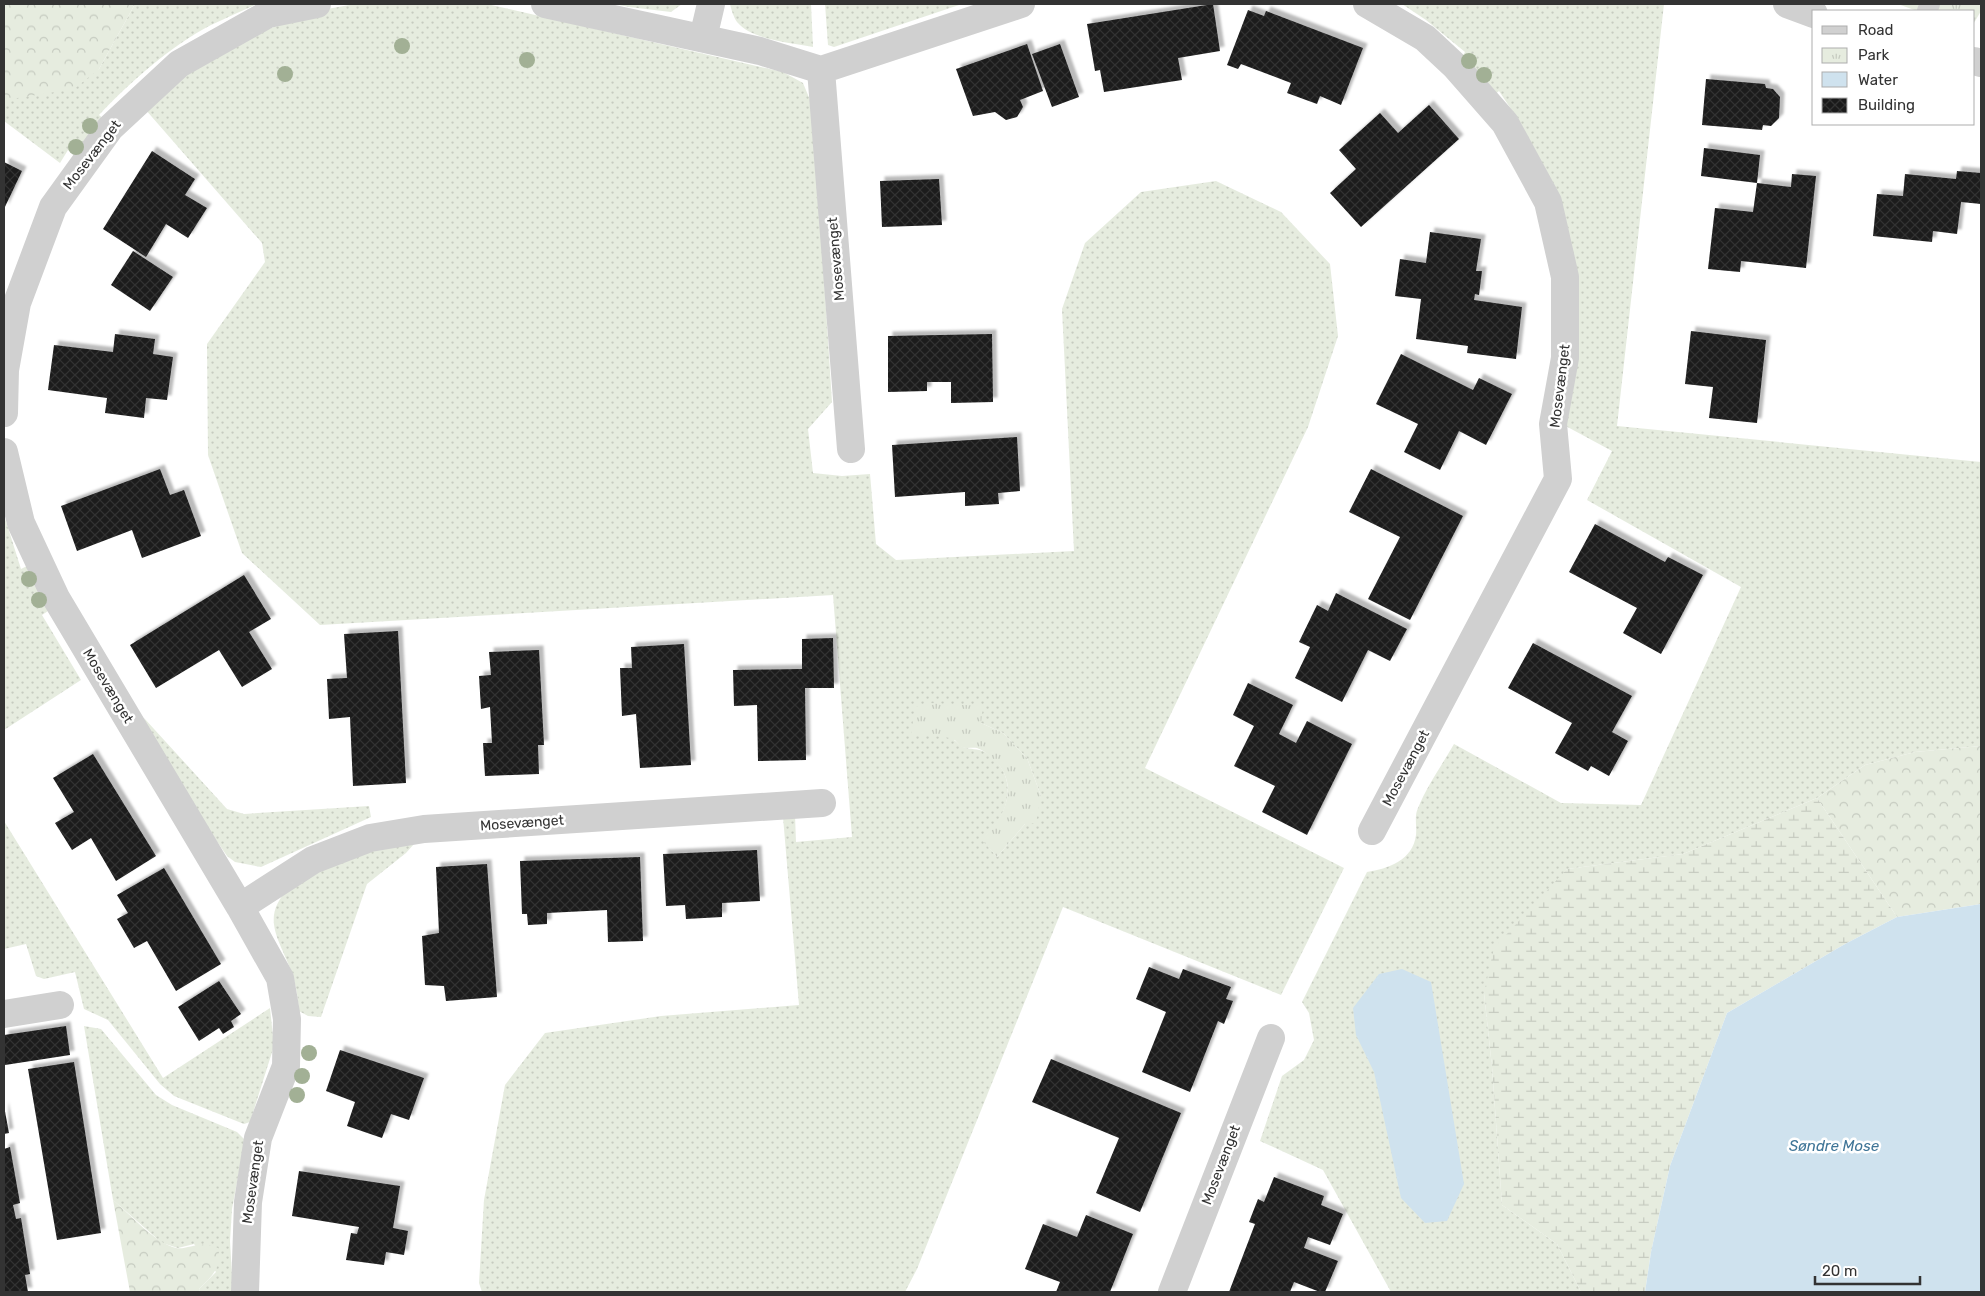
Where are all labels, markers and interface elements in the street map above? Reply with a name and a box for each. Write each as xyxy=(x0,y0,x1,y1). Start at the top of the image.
legend xyxy=(1812,10,1975,125)
text: Road xyxy=(1858,21,1894,39)
text: Park xyxy=(1858,46,1889,64)
text: Water xyxy=(1858,71,1898,89)
text: Building xyxy=(1858,96,1915,114)
street label: Mosevænget xyxy=(59,116,125,193)
street label: Mosevænget xyxy=(824,216,848,302)
street label: Mosevænget xyxy=(1546,343,1574,429)
street label: Mosevænget xyxy=(79,646,137,727)
street label: Mosevænget xyxy=(1379,726,1433,809)
street label: Mosevænget xyxy=(480,812,565,834)
street label: Mosevænget xyxy=(1198,1122,1244,1207)
water label: Søndre Mose xyxy=(1789,1137,1880,1155)
street label: Mosevænget xyxy=(239,1139,267,1225)
scale bar xyxy=(1815,1254,1920,1286)
text: 20 m xyxy=(1822,1262,1857,1280)

